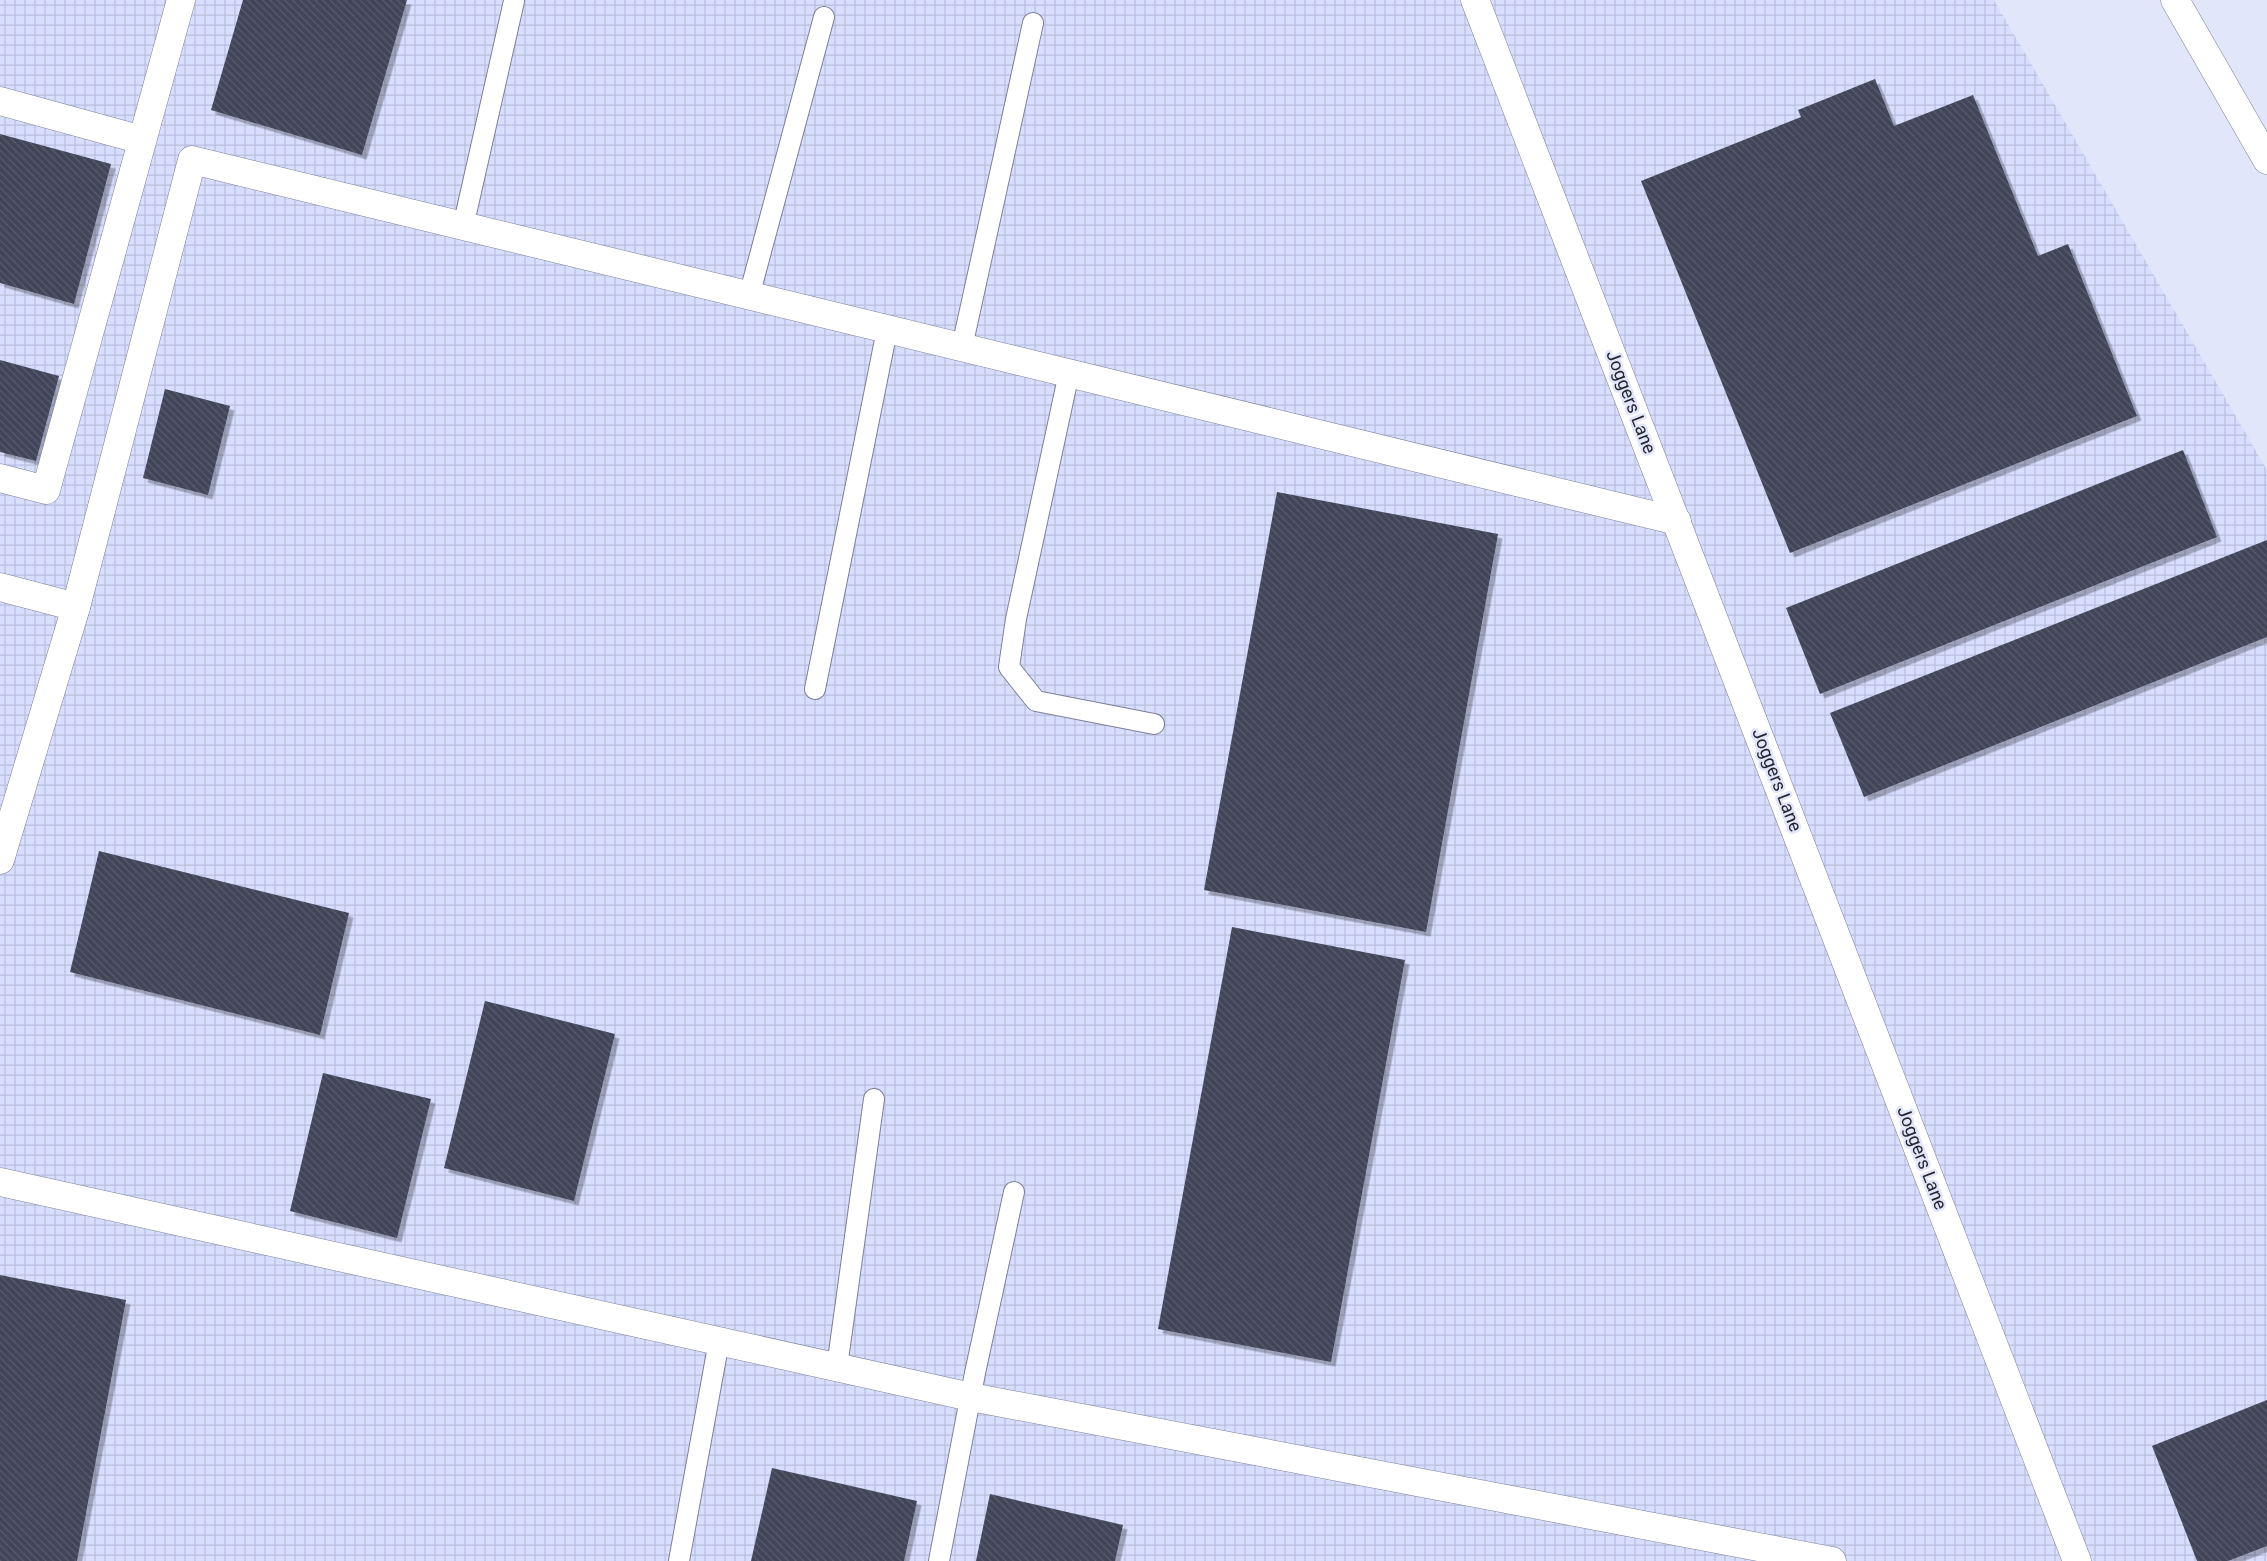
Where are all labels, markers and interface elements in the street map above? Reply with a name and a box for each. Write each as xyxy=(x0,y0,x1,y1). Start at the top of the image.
street label: Joggers Lane xyxy=(1602,347,1661,456)
street label: Joggers Lane xyxy=(1748,725,1807,834)
street label: Joggers Lane xyxy=(1893,1103,1952,1212)

